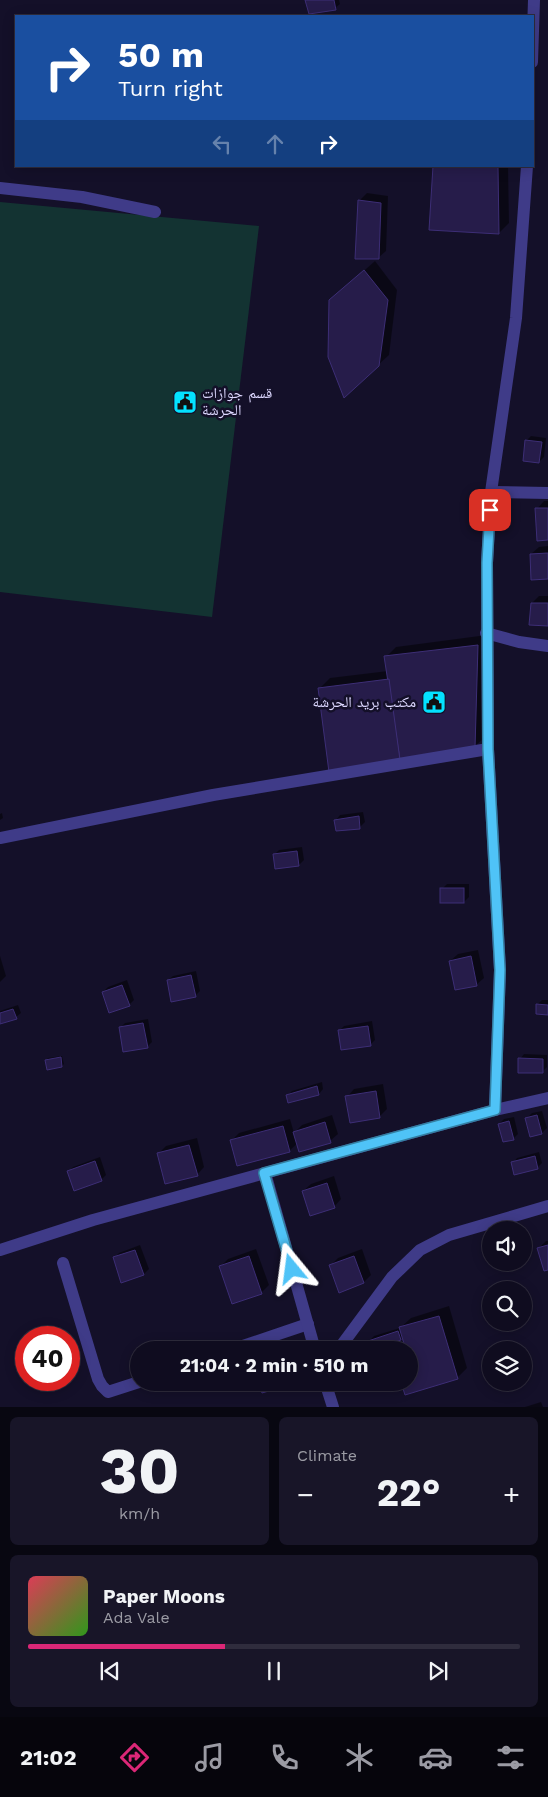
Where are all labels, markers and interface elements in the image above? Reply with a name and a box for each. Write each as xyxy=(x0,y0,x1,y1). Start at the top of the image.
text: 50 m xyxy=(118,34,204,76)
icon: right xyxy=(35,35,100,100)
text: Turn right xyxy=(118,76,223,101)
icon: left xyxy=(208,130,236,158)
icon: ahead xyxy=(261,130,289,158)
icon: right xyxy=(314,130,342,158)
place label: قسم جوازات الحرشة xyxy=(202,384,272,419)
public building icon: قسم جوازات الحرشة xyxy=(172,389,198,415)
pin xyxy=(469,489,511,531)
icon: arrive xyxy=(476,496,504,524)
public building icon: مكتب بريد الحرشة xyxy=(421,689,447,715)
place label: مكتب بريد الحرشة xyxy=(312,693,416,711)
map controls xyxy=(482,1221,532,1391)
button: sound xyxy=(482,1221,532,1271)
position arrow xyxy=(265,1242,317,1294)
button: search xyxy=(482,1281,532,1331)
speed limit sign: 40 xyxy=(15,1326,80,1391)
button: layers xyxy=(482,1341,532,1391)
text: 21:04 · 2 min · 510 m xyxy=(180,1354,368,1377)
text: 30 xyxy=(99,1433,180,1509)
text: Climate xyxy=(297,1446,357,1465)
text: 22° xyxy=(376,1471,441,1515)
text: − xyxy=(297,1478,314,1511)
text: + xyxy=(503,1478,520,1511)
text: km/h xyxy=(119,1504,160,1523)
text: Paper Moons xyxy=(103,1585,225,1608)
text: Ada Vale xyxy=(103,1608,170,1627)
icon: previous xyxy=(96,1657,124,1685)
icon: pause xyxy=(260,1657,288,1685)
icon: next xyxy=(424,1657,452,1685)
icon: directions xyxy=(117,1740,152,1775)
icon: music xyxy=(192,1740,227,1775)
icon: phone xyxy=(267,1740,302,1775)
icon: climate xyxy=(342,1740,377,1775)
icon: car xyxy=(418,1740,453,1775)
icon: filters xyxy=(493,1740,528,1775)
text: 21:02 xyxy=(20,1745,77,1770)

